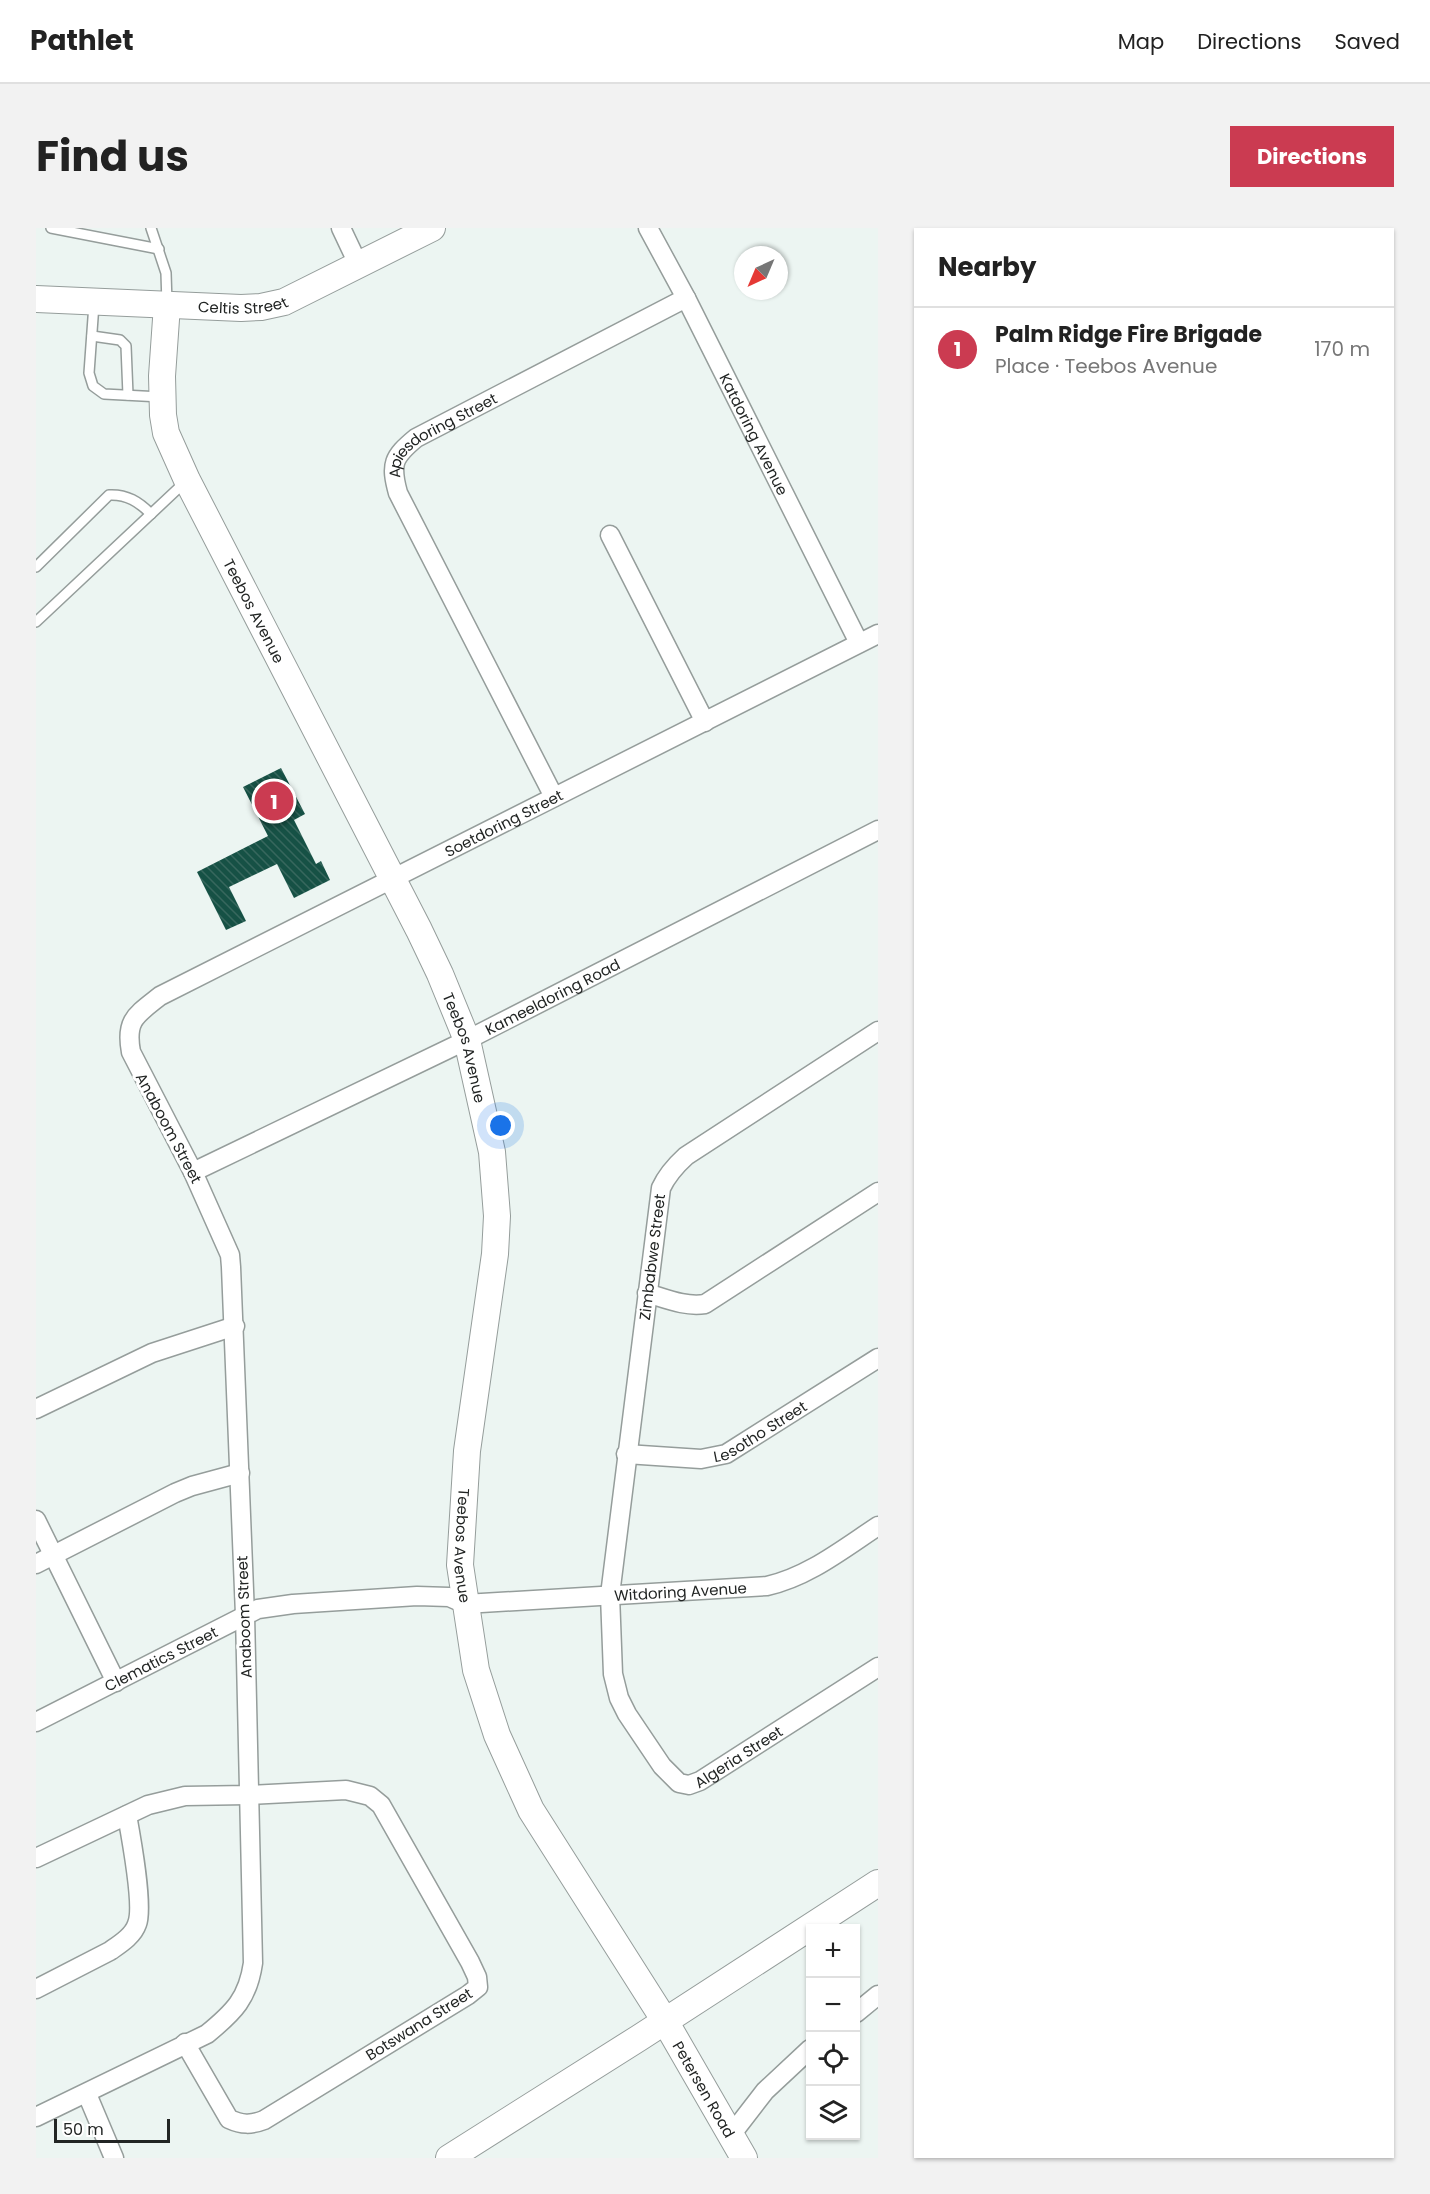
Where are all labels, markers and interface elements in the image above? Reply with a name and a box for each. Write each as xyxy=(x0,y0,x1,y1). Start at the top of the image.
text: Pathlet xyxy=(30,21,134,60)
text: Map xyxy=(1118,27,1164,56)
text: Directions xyxy=(1197,27,1301,56)
text: Saved xyxy=(1334,27,1400,56)
button: Directions xyxy=(1230,126,1394,187)
text: Find us xyxy=(36,127,189,186)
north arrow xyxy=(734,246,788,300)
text: Nearby xyxy=(938,249,1036,285)
street label: Celtis Street xyxy=(198,291,291,319)
text: Palm Ridge Fire Brigade xyxy=(995,319,1262,350)
text: 1 xyxy=(954,335,961,363)
text: 170 m xyxy=(1314,335,1370,363)
text: Place · Teebos Avenue xyxy=(995,352,1217,380)
street label: Katdoring Avenue xyxy=(715,370,794,499)
street label: Apiesdoring Street xyxy=(383,387,500,479)
street label: Teebos Avenue xyxy=(219,555,290,667)
pin: 1 xyxy=(254,778,294,824)
street label: Soetdoring Street xyxy=(441,784,566,861)
street label: Kameeldoring Road xyxy=(481,953,623,1040)
street label: Teebos Avenue xyxy=(438,989,491,1105)
street label: Anaboom Street xyxy=(131,1069,207,1187)
your location xyxy=(486,1111,515,1140)
street label: Zimbabwe Street xyxy=(634,1193,670,1321)
street label: Lesotho Street xyxy=(712,1395,810,1467)
street label: Teebos Avenue xyxy=(449,1488,476,1604)
street label: Anaboom Street xyxy=(231,1555,257,1679)
street label: Witdoring Avenue xyxy=(613,1577,747,1606)
street label: Clematics Street xyxy=(101,1621,221,1696)
street label: Algeria Street xyxy=(690,1720,786,1792)
map controls xyxy=(806,1924,860,2140)
button: + xyxy=(806,1924,860,1978)
button: − xyxy=(806,1978,860,2032)
street label: Botswana Street xyxy=(362,1983,476,2065)
button: locate xyxy=(806,2032,860,2086)
street label: Petersen Road xyxy=(668,2037,740,2141)
button: layers xyxy=(806,2086,860,2140)
scale bar xyxy=(54,2116,170,2144)
text: 50 m xyxy=(63,2118,104,2141)

